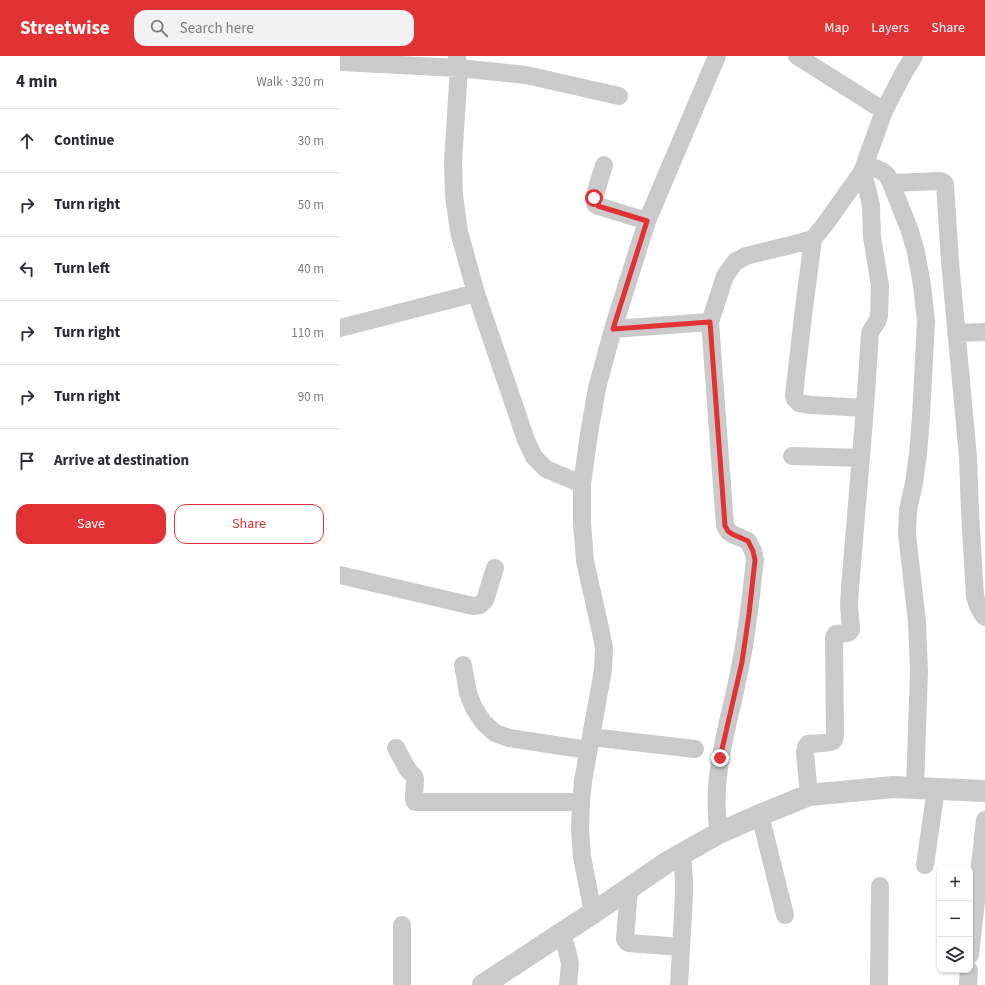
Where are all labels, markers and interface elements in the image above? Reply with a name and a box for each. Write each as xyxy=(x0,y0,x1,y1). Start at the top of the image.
search box xyxy=(134,10,414,46)
text: Streetwise xyxy=(20,15,110,42)
icon: search xyxy=(148,17,170,39)
text: Search here xyxy=(180,18,254,39)
text: Map xyxy=(824,18,849,38)
text: Layers xyxy=(871,18,909,38)
text: Share xyxy=(931,18,965,38)
text: 4 min xyxy=(16,70,57,94)
text: Walk · 320 m xyxy=(256,73,324,91)
icon: ahead xyxy=(16,130,38,152)
text: Continue xyxy=(54,130,114,151)
text: 30 m xyxy=(298,132,324,150)
route start xyxy=(585,189,603,207)
icon: right xyxy=(16,194,38,216)
text: Turn right xyxy=(54,194,120,215)
text: 50 m xyxy=(298,196,324,214)
icon: left xyxy=(16,258,38,280)
text: Turn left xyxy=(54,258,110,279)
text: 40 m xyxy=(298,260,324,278)
icon: right xyxy=(16,322,38,344)
text: Turn right xyxy=(54,322,120,343)
text: 110 m xyxy=(291,324,324,342)
icon: right xyxy=(16,386,38,408)
text: Turn right xyxy=(54,386,120,407)
text: 90 m xyxy=(298,388,324,406)
icon: arrive xyxy=(16,450,38,472)
text: Arrive at destination xyxy=(54,450,189,471)
button: Save xyxy=(16,504,166,544)
button: Share xyxy=(174,504,324,544)
route end xyxy=(711,749,729,767)
map controls xyxy=(937,865,973,973)
button: + xyxy=(937,865,973,901)
button: − xyxy=(937,901,973,937)
button: layers xyxy=(937,937,973,973)

